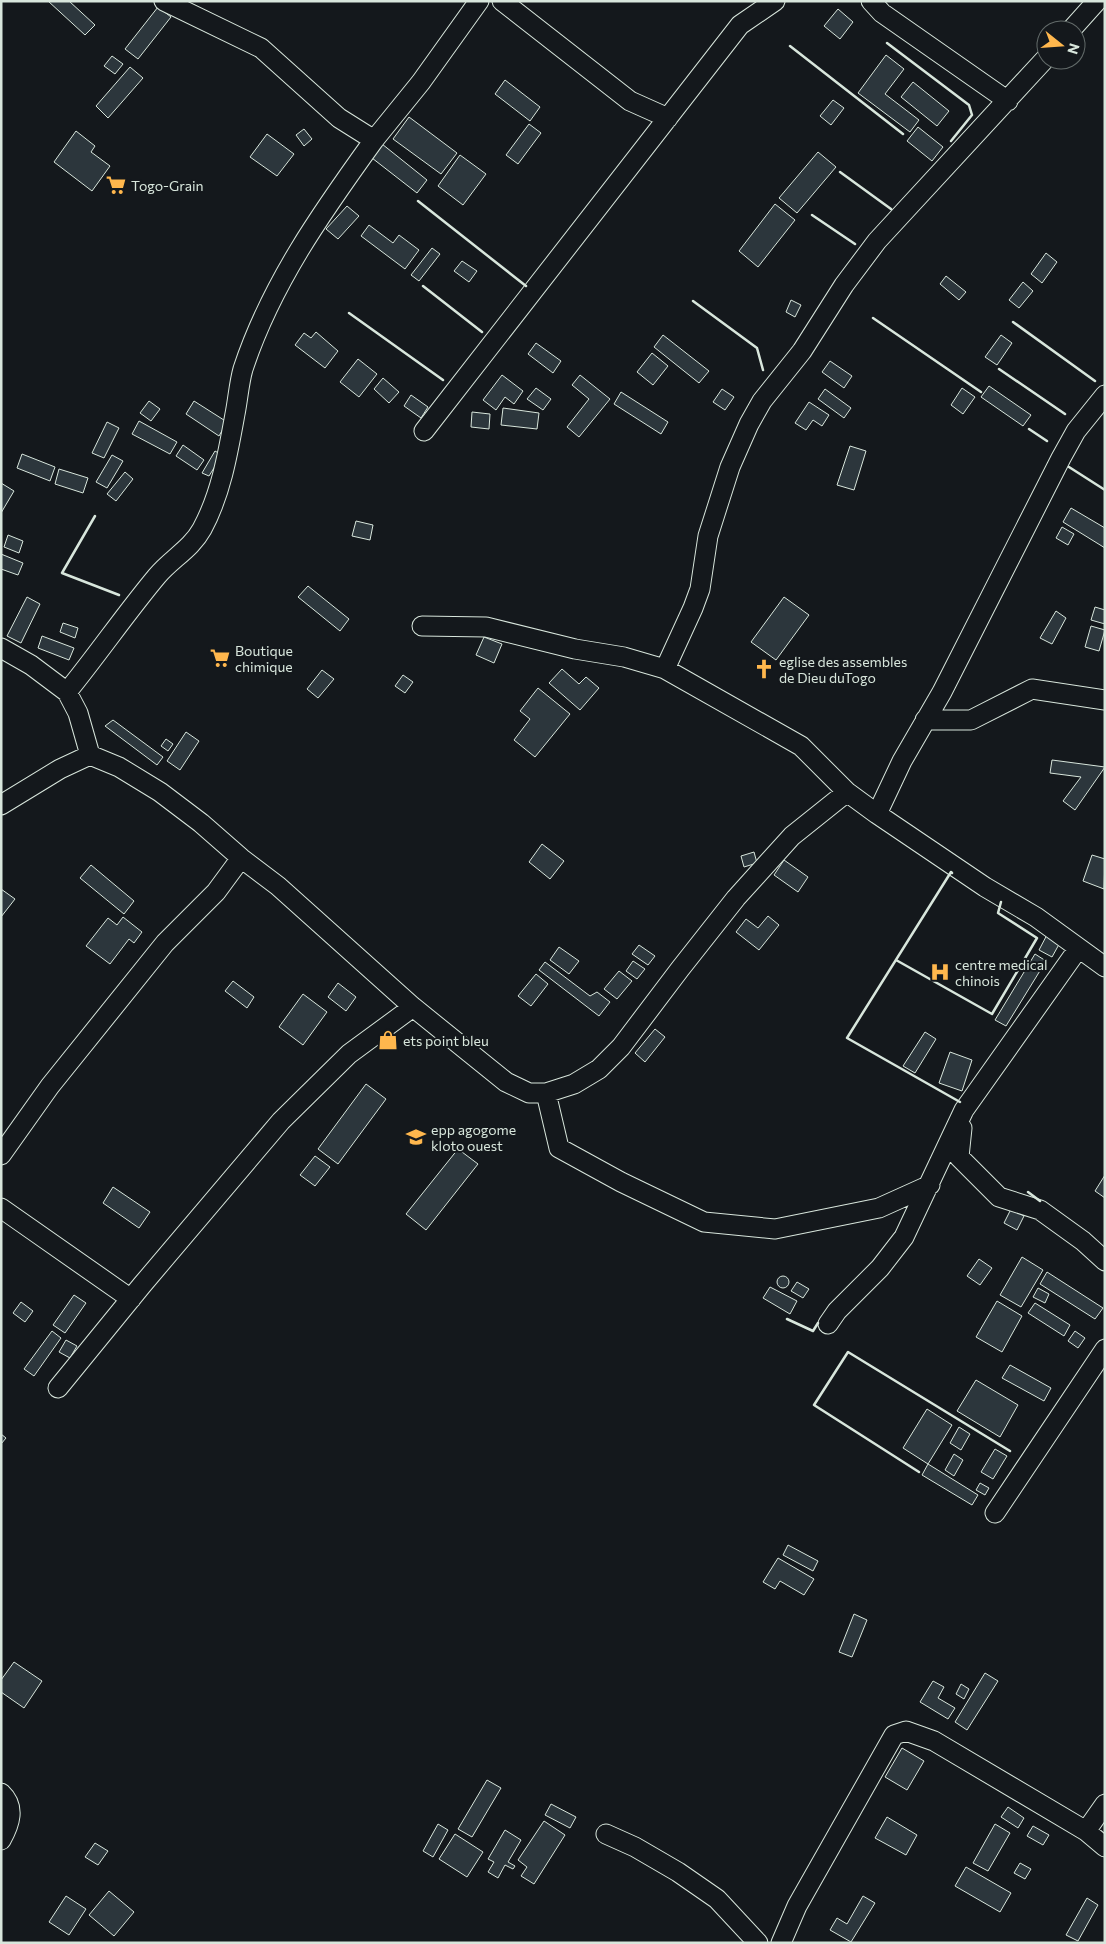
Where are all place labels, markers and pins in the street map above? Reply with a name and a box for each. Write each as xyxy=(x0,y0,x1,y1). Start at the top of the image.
supermarket icon: Togo-Grain xyxy=(105,174,127,196)
place label: Togo-Grain xyxy=(131,177,204,194)
place label: Boutique chimique xyxy=(235,642,293,675)
supermarket icon: Boutique chimique xyxy=(209,647,231,669)
place label: eglise des assembles de Dieu duTogo xyxy=(779,653,907,686)
church icon: eglise des assembles de Dieu duTogo xyxy=(753,658,775,680)
place label: centre medical chinois xyxy=(955,956,1048,989)
hospital icon: centre medical chinois xyxy=(929,961,951,983)
shop icon: ets point bleu xyxy=(377,1029,399,1051)
place label: ets point bleu xyxy=(403,1032,489,1049)
place label: epp agogome kloto ouest xyxy=(431,1121,516,1154)
school or university icon: epp agogome kloto ouest xyxy=(405,1126,427,1148)

